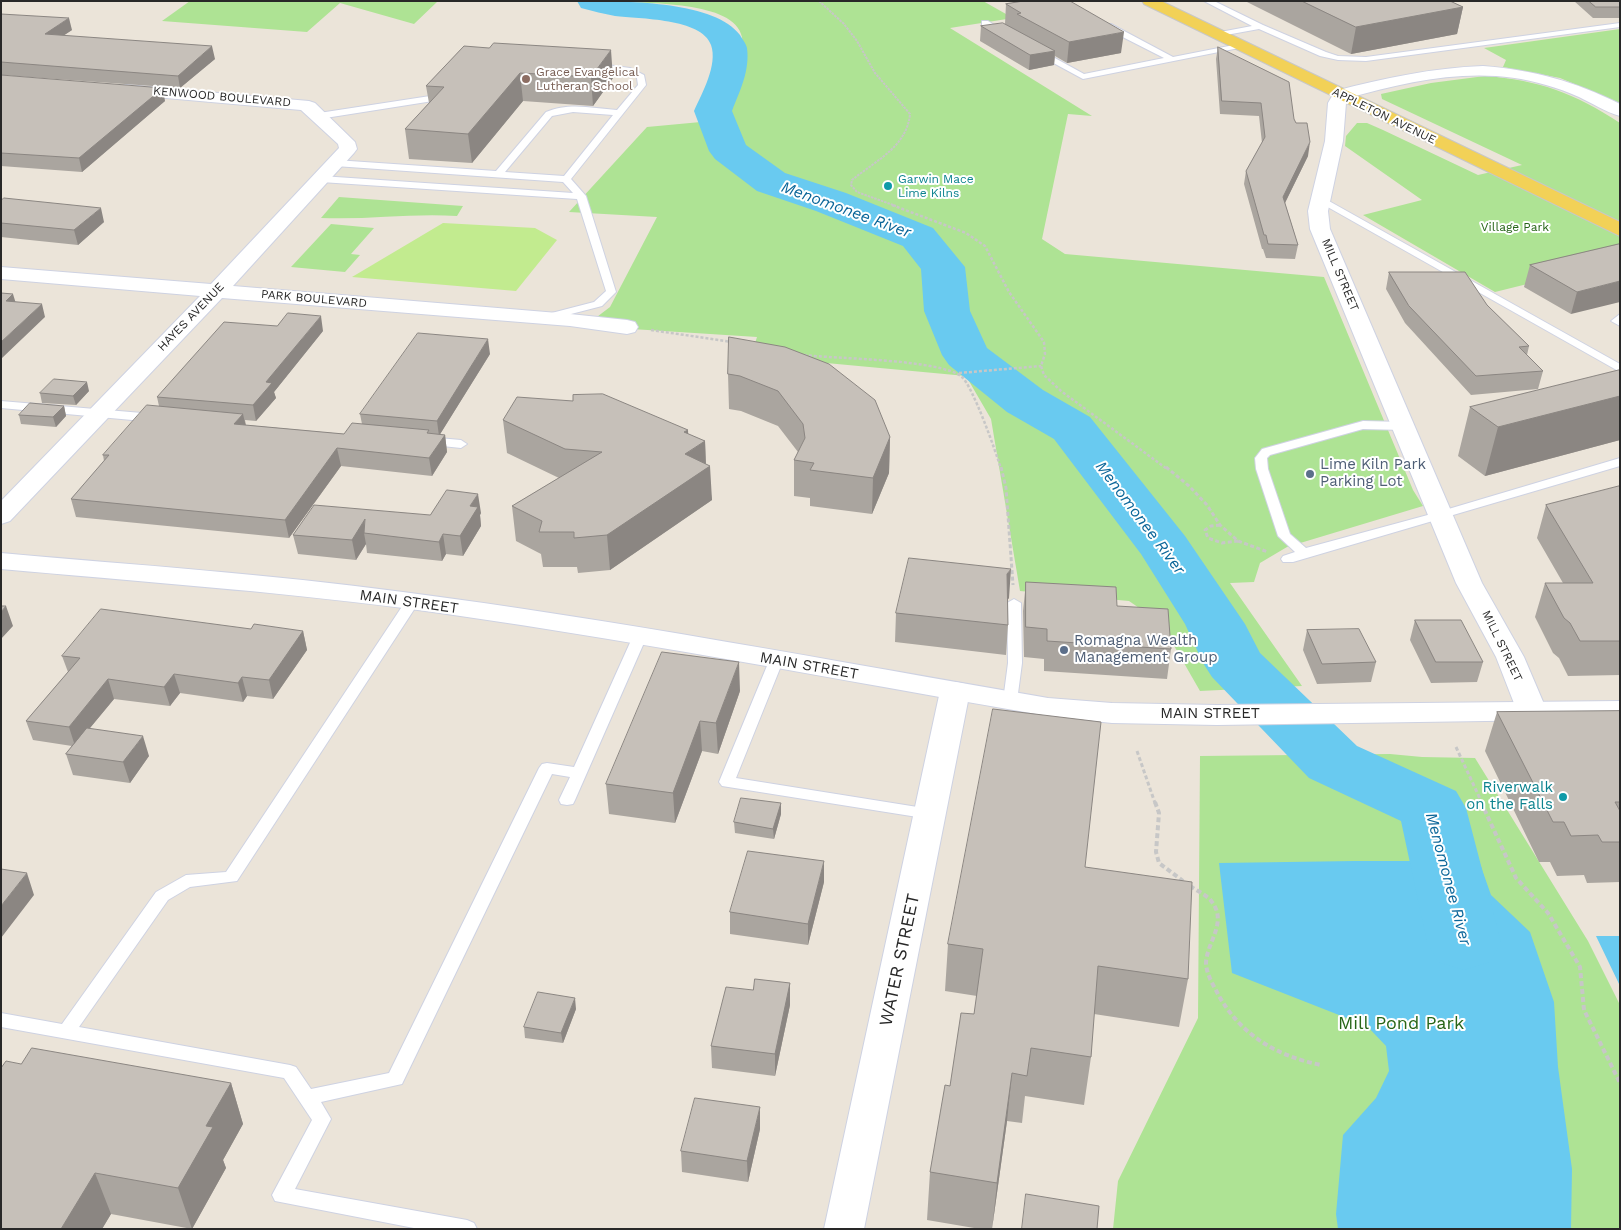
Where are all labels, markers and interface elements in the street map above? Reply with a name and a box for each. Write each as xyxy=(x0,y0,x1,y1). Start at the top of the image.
place label: Grace Evangelical Lutheran School xyxy=(536,65,639,93)
marker: Grace Evangelical Lutheran School xyxy=(520,73,532,85)
street label: KENWOOD BOULEVARD xyxy=(153,84,291,110)
street label: APPLETON AVENUE xyxy=(1330,85,1438,147)
place label: Garwin Mace Lime Kilns xyxy=(898,172,974,200)
water label: Menomonee River xyxy=(778,178,914,242)
marker: Garwin Mace Lime Kilns xyxy=(882,180,894,192)
park label: Village Park xyxy=(1481,220,1549,234)
street label: MILL STREET xyxy=(1318,237,1362,313)
street label: HAYES AVENUE xyxy=(155,280,227,354)
street label: PARK BOULEVARD xyxy=(260,287,368,311)
place label: Lime Kiln Park Parking Lot xyxy=(1320,456,1426,491)
water label: Menomonee River xyxy=(1091,458,1189,578)
marker: Lime Kiln Park Parking Lot xyxy=(1304,468,1316,480)
street label: MAIN STREET xyxy=(358,586,460,618)
street label: MILL STREET xyxy=(1479,608,1525,684)
place label: Romagna Wealth Management Group xyxy=(1074,632,1218,667)
marker: Romagna Wealth Management Group xyxy=(1058,644,1070,656)
street label: MAIN STREET xyxy=(758,648,860,684)
street label: MAIN STREET xyxy=(1160,705,1260,723)
place label: Riverwalk on the Falls xyxy=(1466,779,1553,814)
marker: Riverwalk on the Falls xyxy=(1557,791,1569,803)
water label: Menomonee River xyxy=(1421,810,1475,948)
street label: WATER STREET xyxy=(875,892,925,1028)
park label: Mill Pond Park xyxy=(1338,1013,1464,1035)

